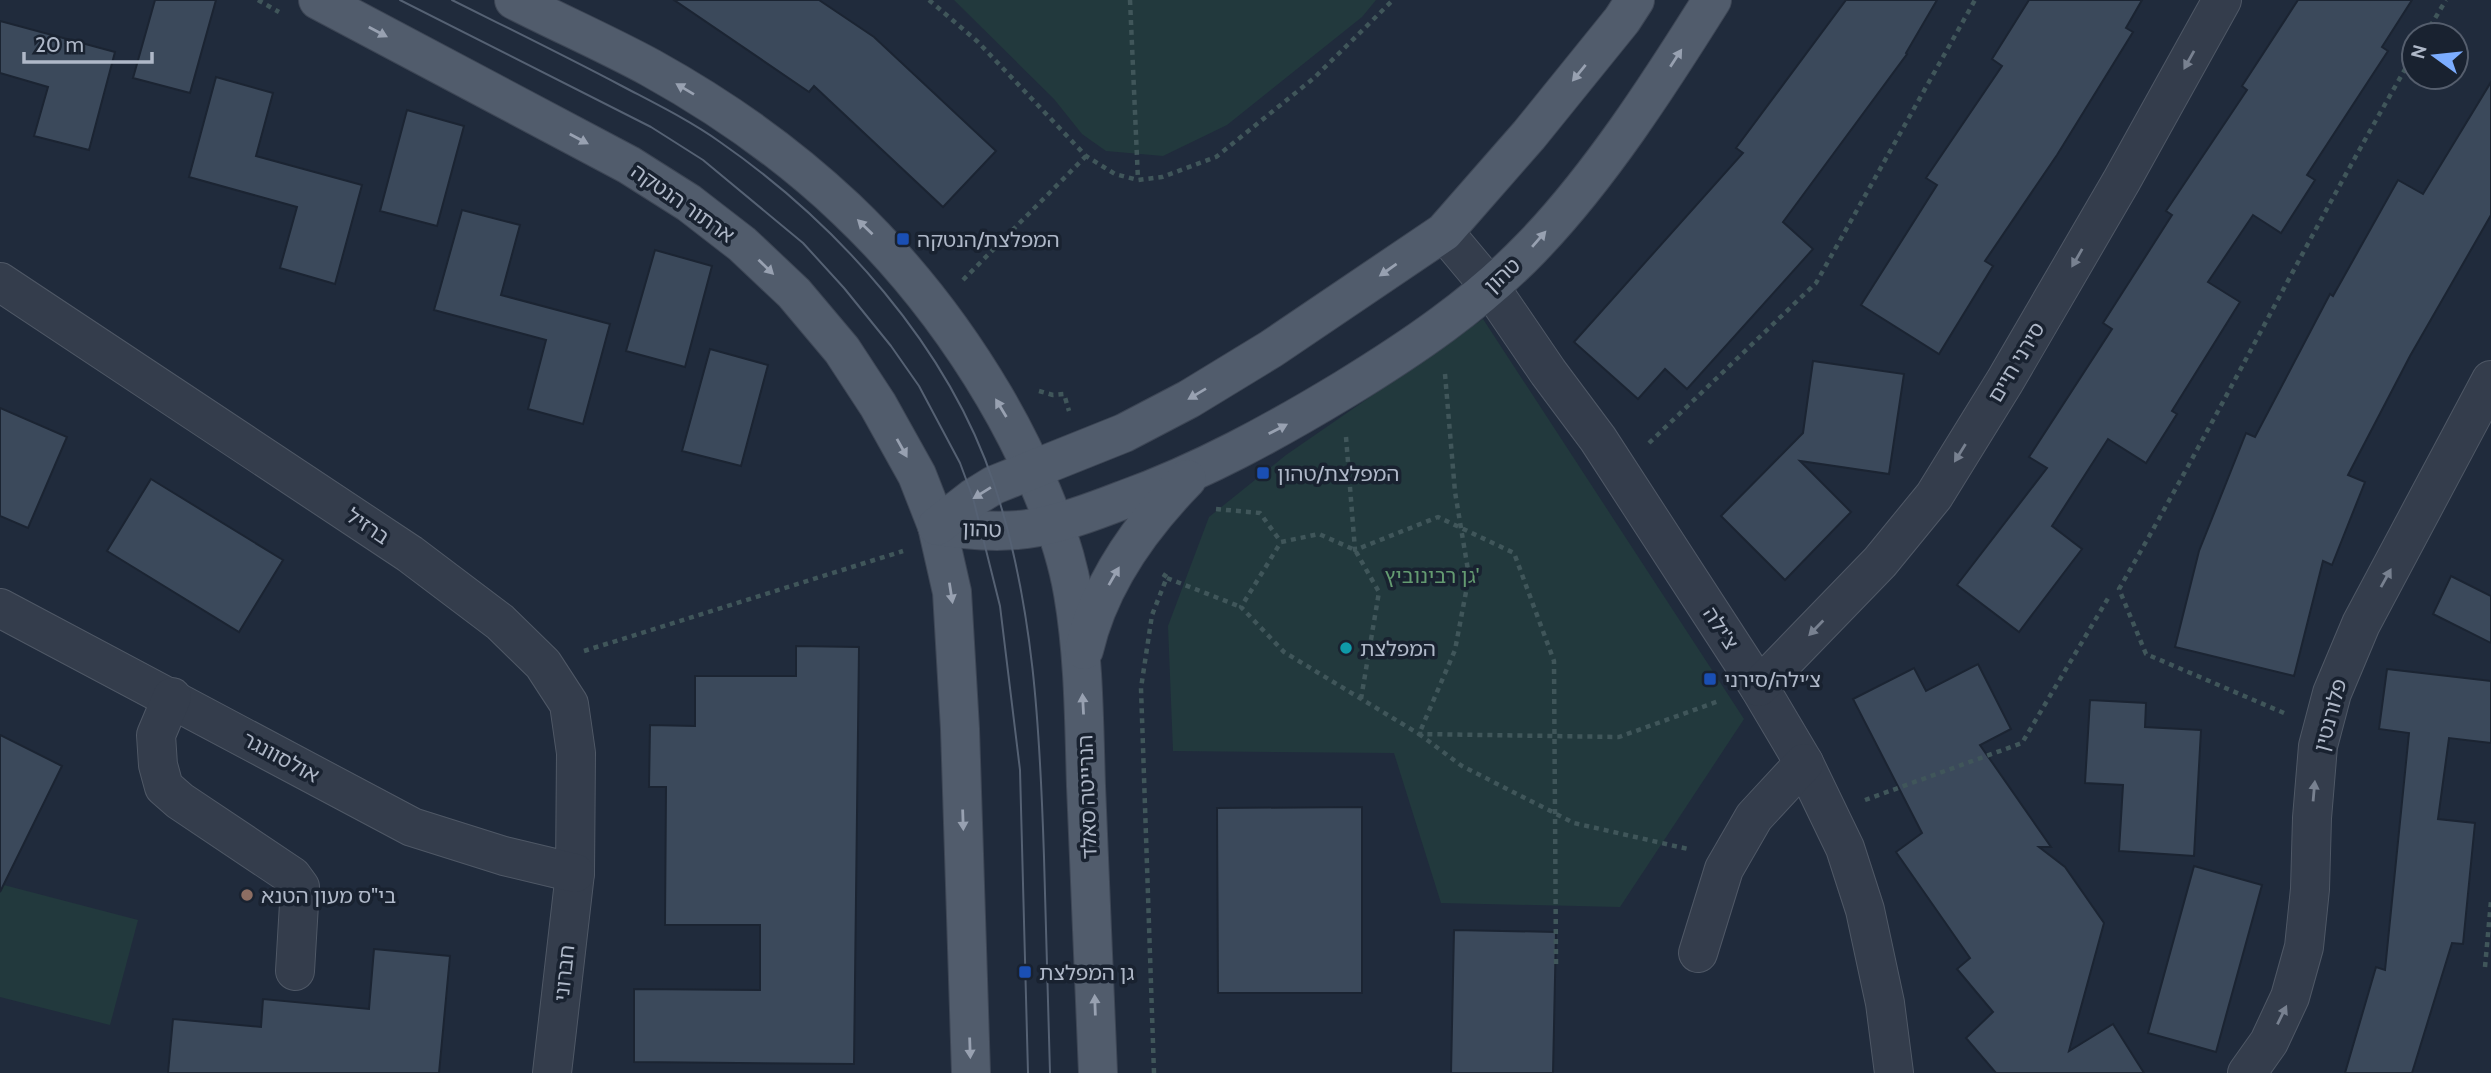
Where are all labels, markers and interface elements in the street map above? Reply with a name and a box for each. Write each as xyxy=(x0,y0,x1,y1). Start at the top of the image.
scale bar xyxy=(24,21,152,65)
north arrow xyxy=(2400,21,2470,91)
one-way arrow xyxy=(368,26,388,38)
text: 20 m xyxy=(35,32,84,57)
text: N xyxy=(2406,42,2432,61)
one-way arrow xyxy=(1669,48,1682,68)
one-way arrow xyxy=(2183,50,2195,69)
one-way arrow xyxy=(1572,65,1587,82)
one-way arrow xyxy=(675,82,694,95)
one-way arrow xyxy=(569,133,589,145)
street label: ארתור הנטקה xyxy=(627,158,739,248)
one-way arrow xyxy=(857,219,873,236)
place label: המפלצת/הנטקה xyxy=(917,227,1060,252)
one-way arrow xyxy=(1531,230,1547,248)
marker: המפלצת/הנטקה xyxy=(895,231,911,247)
one-way arrow xyxy=(2071,248,2083,267)
street label: טהון xyxy=(1479,252,1525,298)
one-way arrow xyxy=(757,258,774,274)
one-way arrow xyxy=(1379,263,1397,277)
street label: סירני חיים xyxy=(1982,317,2050,407)
one-way arrow xyxy=(1187,388,1206,401)
one-way arrow xyxy=(995,398,1007,418)
one-way arrow xyxy=(1268,423,1288,434)
one-way arrow xyxy=(896,438,908,458)
one-way arrow xyxy=(1954,444,1967,463)
place label: המפלצת/טהון xyxy=(1277,461,1399,486)
marker: המפלצת/טהון xyxy=(1255,465,1271,481)
one-way arrow xyxy=(972,486,991,499)
street label: ברזיל xyxy=(342,503,394,549)
street label: טהון xyxy=(962,516,1002,542)
park label: גן רבינוביץ' xyxy=(1385,563,1479,588)
one-way arrow xyxy=(1107,567,1120,586)
one-way arrow xyxy=(2380,568,2392,587)
one-way arrow xyxy=(946,582,957,604)
street label: צ'ילה xyxy=(1698,602,1744,654)
one-way arrow xyxy=(1808,619,1824,636)
place label: המפלצת xyxy=(1360,636,1436,661)
marker: המפלצת xyxy=(1338,640,1354,656)
place label: צ׳ילה/סירני xyxy=(1724,667,1821,692)
marker: צ׳ילה/סירני xyxy=(1702,671,1718,687)
street label: פלורנטין xyxy=(2308,676,2352,754)
one-way arrow xyxy=(1077,693,1088,715)
street label: אולסוונגר xyxy=(238,726,324,788)
street label: הנרייטה סאלד xyxy=(1072,734,1102,860)
one-way arrow xyxy=(2309,780,2320,802)
one-way arrow xyxy=(957,809,969,831)
place label: בי"ס מעון הטנא xyxy=(261,883,396,908)
marker: בי"ס מעון הטנא xyxy=(239,887,255,903)
street label: חברוני xyxy=(549,944,579,1002)
place label: גן המפלצת xyxy=(1039,960,1135,985)
marker: גן המפלצת xyxy=(1017,964,1033,980)
one-way arrow xyxy=(1090,994,1101,1016)
one-way arrow xyxy=(2276,1005,2288,1025)
one-way arrow xyxy=(964,1037,975,1059)

